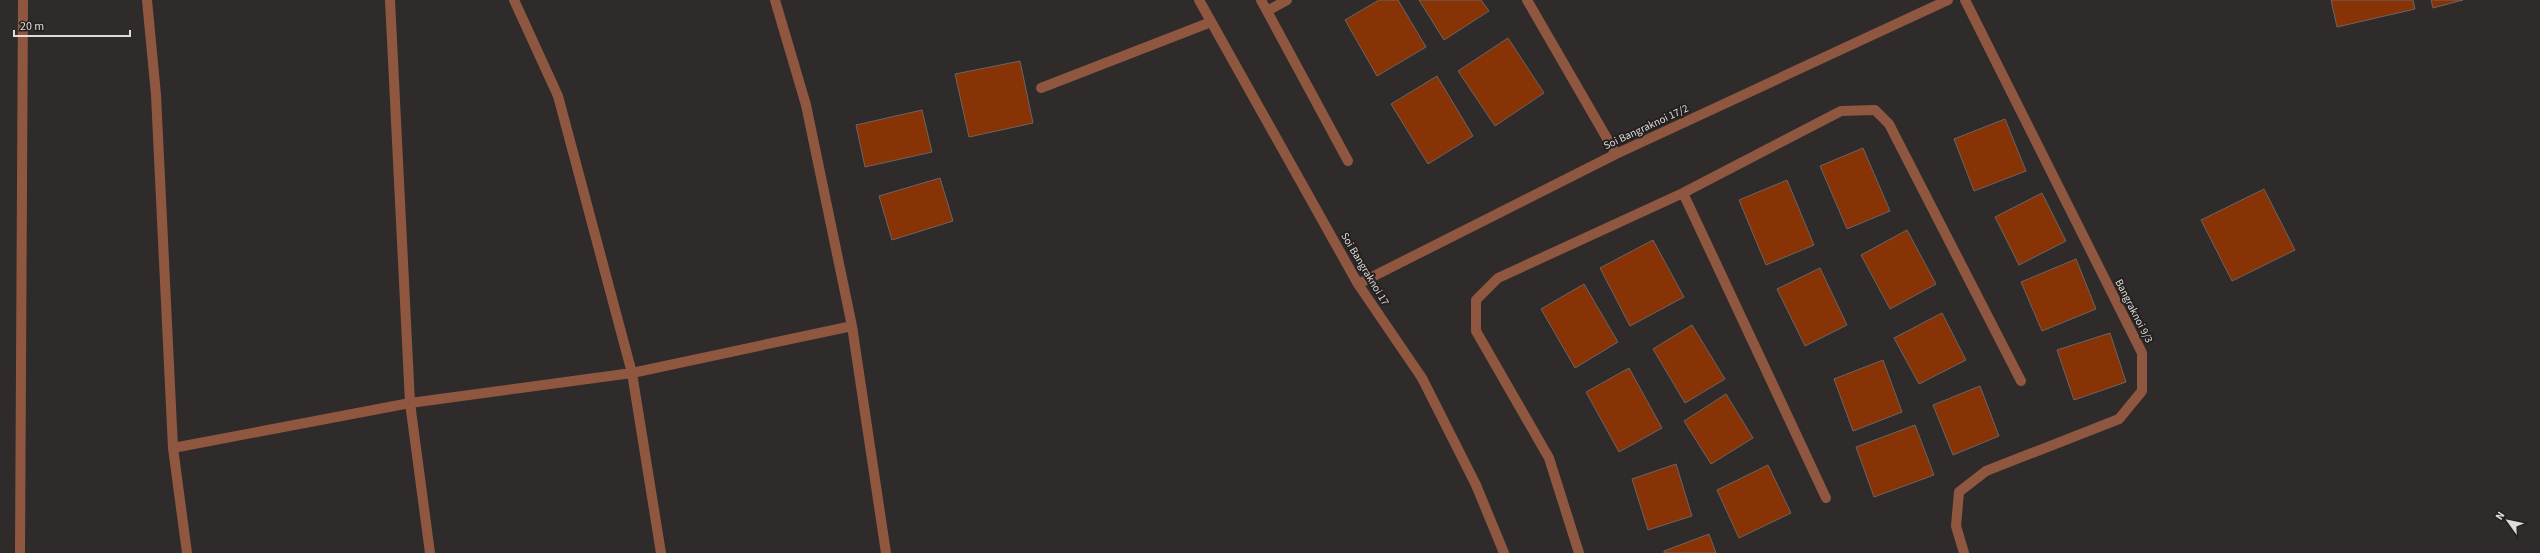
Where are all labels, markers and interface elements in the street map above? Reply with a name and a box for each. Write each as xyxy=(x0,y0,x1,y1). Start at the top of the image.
scale bar xyxy=(14,12,130,38)
text: 20 m xyxy=(20,18,44,35)
street label: Soi Bangraknoi 17/2 xyxy=(1601,101,1691,153)
street label: Soi Bangraknoi 17 xyxy=(1337,230,1393,308)
street label: Bangraknoi 9/3 xyxy=(2111,277,2157,345)
north arrow xyxy=(2488,501,2528,541)
text: N xyxy=(2492,509,2508,523)

